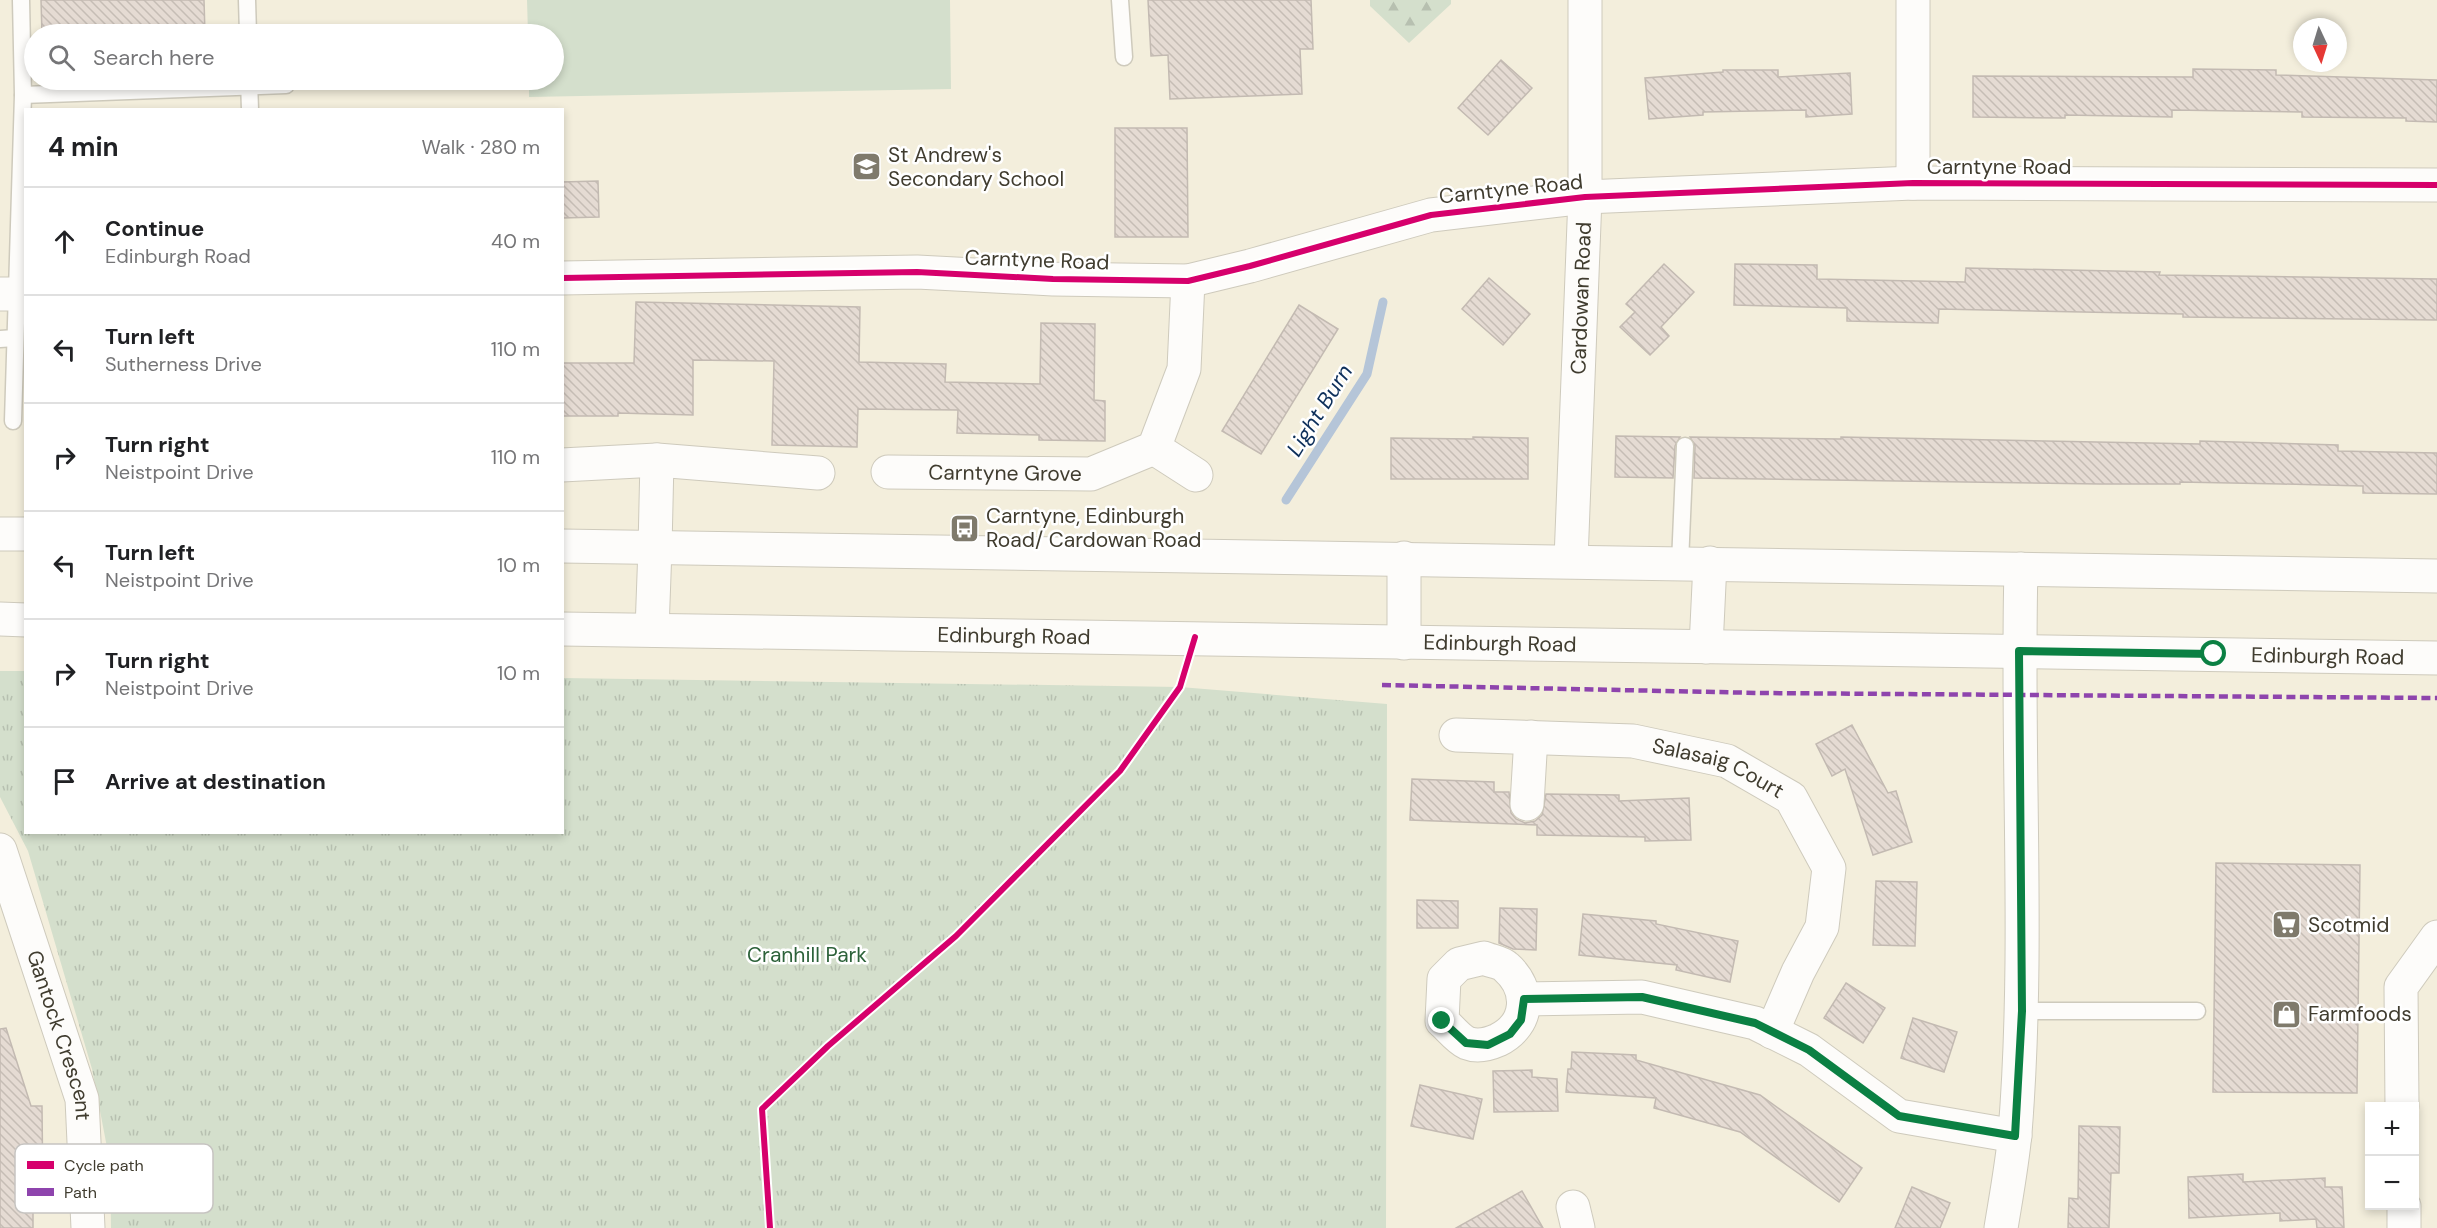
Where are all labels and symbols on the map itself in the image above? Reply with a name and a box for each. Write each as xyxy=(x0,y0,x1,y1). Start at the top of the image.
north arrow xyxy=(2293,18,2347,72)
place label: St Andrew's Secondary School xyxy=(888,141,1064,193)
school or university icon: St Andrew's Secondary School xyxy=(851,151,883,183)
street label: Carntyne Road xyxy=(1927,153,2071,181)
street label: Carntyne Road xyxy=(1438,168,1584,210)
street label: Cardowan Road xyxy=(1564,221,1598,375)
street label: Carntyne Road xyxy=(964,243,1110,277)
water label: Light Burn xyxy=(1280,359,1359,462)
street label: Carntyne Grove xyxy=(928,458,1082,488)
place label: Carntyne, Edinburgh Road/ Cardowan Road xyxy=(986,502,1201,554)
bus stop icon: Carntyne, Edinburgh Road/ Cardowan Road xyxy=(949,512,981,544)
street label: Edinburgh Road xyxy=(937,621,1091,651)
street label: Edinburgh Road xyxy=(1423,628,1577,659)
route start xyxy=(2200,640,2226,666)
street label: Edinburgh Road xyxy=(2251,641,2405,671)
street label: Salasaig Court xyxy=(1650,731,1789,805)
supermarket icon: Scotmid xyxy=(2271,909,2303,941)
place label: Scotmid xyxy=(2308,911,2389,939)
park label: Cranhill Park xyxy=(747,941,867,969)
street label: Gantock Crescent xyxy=(20,947,97,1121)
shop icon: Farmfoods xyxy=(2271,998,2303,1030)
place label: Farmfoods xyxy=(2308,1000,2412,1028)
route end xyxy=(1428,1007,1454,1033)
legend xyxy=(15,1144,213,1213)
text: Cycle path xyxy=(64,1155,144,1176)
text: Path xyxy=(64,1182,97,1203)

